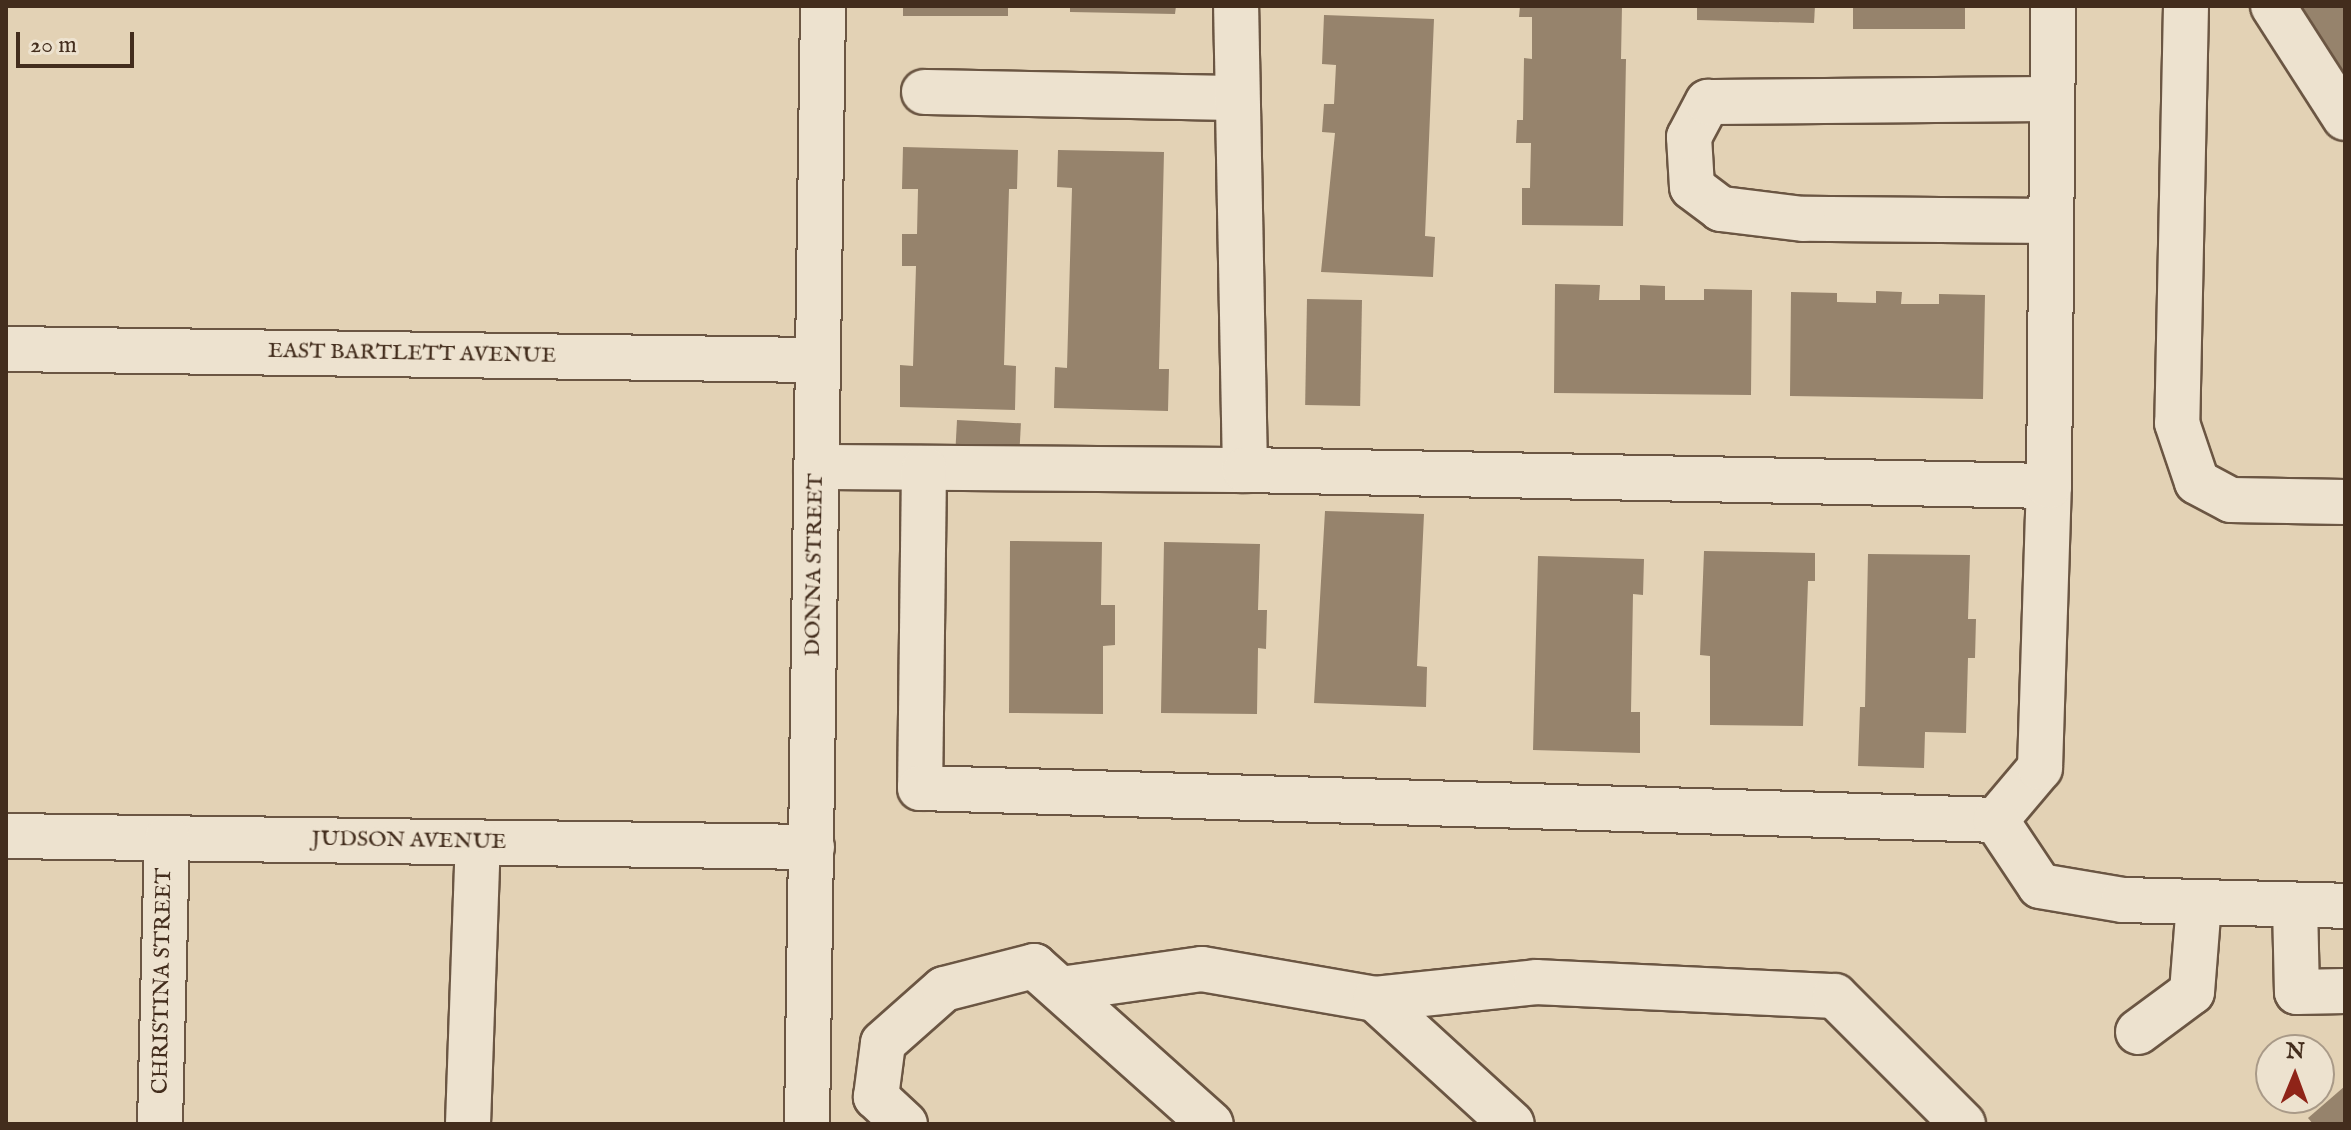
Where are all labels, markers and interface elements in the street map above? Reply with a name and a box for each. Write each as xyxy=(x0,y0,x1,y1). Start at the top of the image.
scale bar xyxy=(20,16,138,66)
text: 20 m xyxy=(30,30,77,61)
street label: EAST BARTLETT AVENUE xyxy=(268,338,556,370)
street label: DONNA STREET xyxy=(800,473,830,657)
street label: JUDSON AVENUE xyxy=(311,826,507,856)
street label: CHRISTINA STREET xyxy=(148,868,178,1094)
north arrow xyxy=(2255,1034,2335,1114)
text: N xyxy=(2286,1038,2305,1066)

